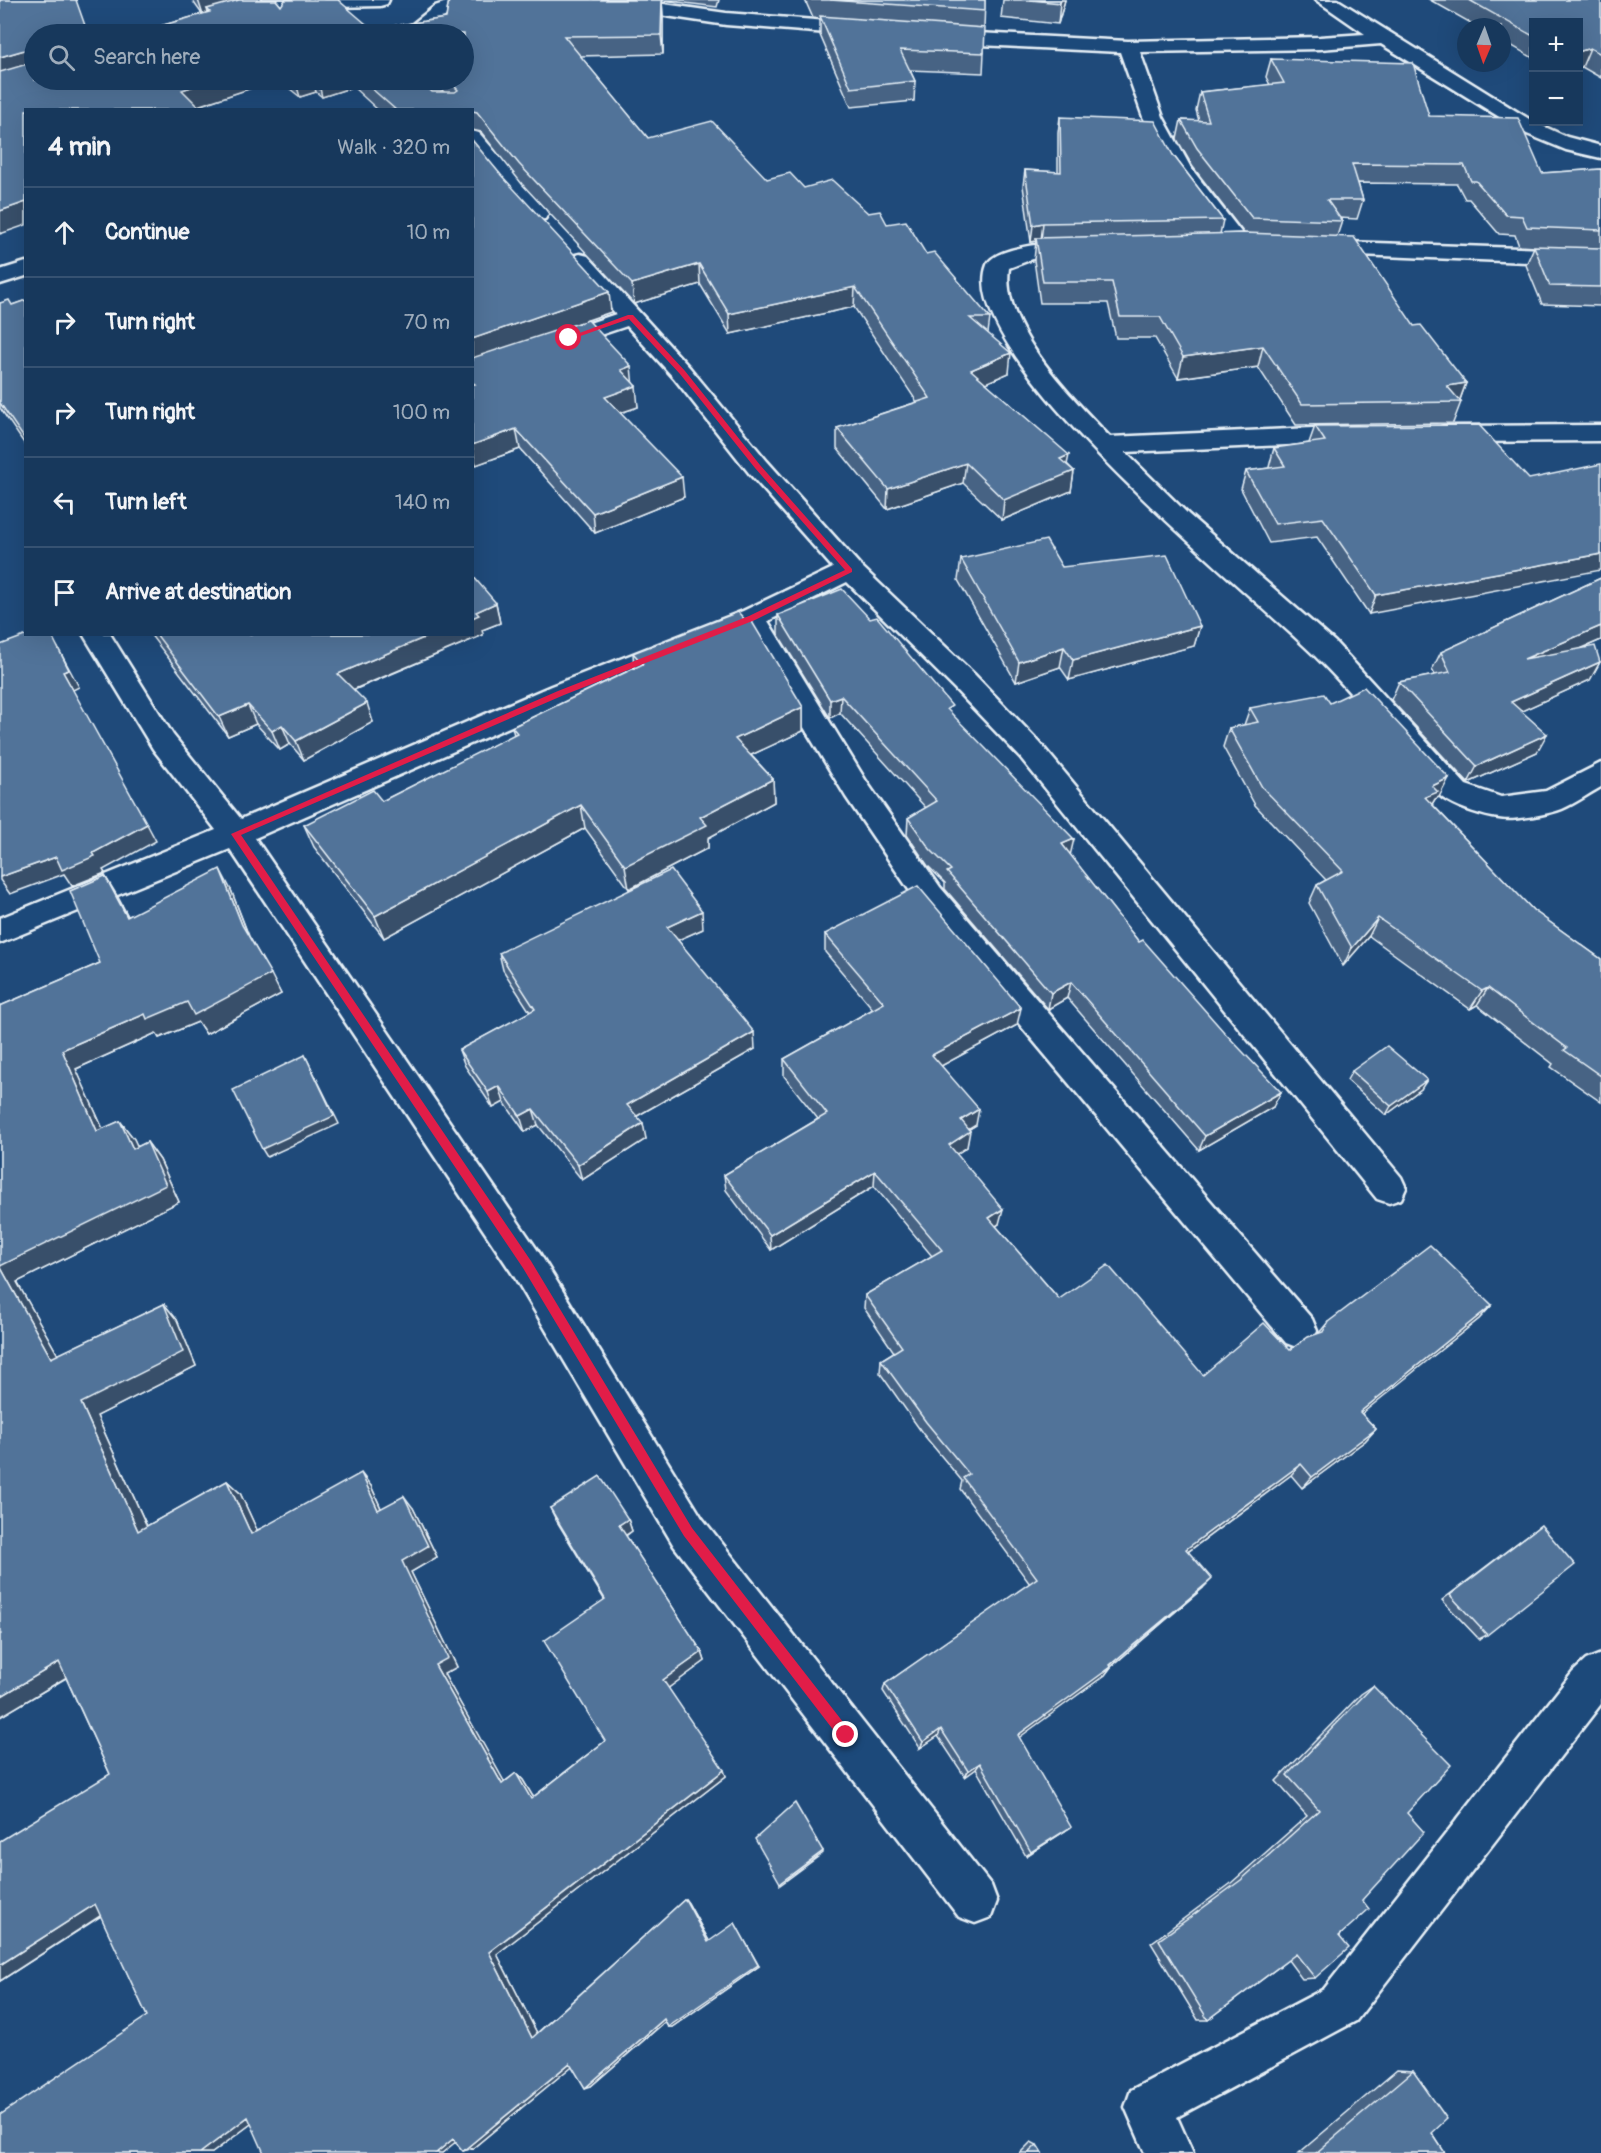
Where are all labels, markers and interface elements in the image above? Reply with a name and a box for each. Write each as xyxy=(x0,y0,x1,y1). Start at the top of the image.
north arrow xyxy=(1457,18,1511,72)
map controls xyxy=(1529,18,1583,126)
button: + xyxy=(1529,18,1583,72)
search box xyxy=(24,24,474,90)
icon: search xyxy=(45,41,78,74)
text: Search here xyxy=(93,43,200,71)
button: − xyxy=(1529,72,1583,126)
text: 4 min xyxy=(48,131,111,163)
text: Walk · 320 m xyxy=(337,135,450,160)
icon: ahead xyxy=(48,216,81,249)
text: Continue xyxy=(105,218,189,246)
text: 10 m xyxy=(406,220,450,245)
icon: right xyxy=(48,306,81,339)
text: Turn right xyxy=(105,308,195,336)
text: 70 m xyxy=(404,310,450,335)
route start xyxy=(555,324,581,350)
icon: right xyxy=(48,396,81,429)
text: Turn right xyxy=(105,398,195,426)
text: 100 m xyxy=(393,400,450,425)
icon: left xyxy=(48,486,81,519)
text: Turn left xyxy=(105,488,187,516)
text: 140 m xyxy=(395,490,450,515)
icon: arrive xyxy=(48,576,81,609)
text: Arrive at destination xyxy=(105,578,291,606)
route end xyxy=(832,1721,858,1747)

